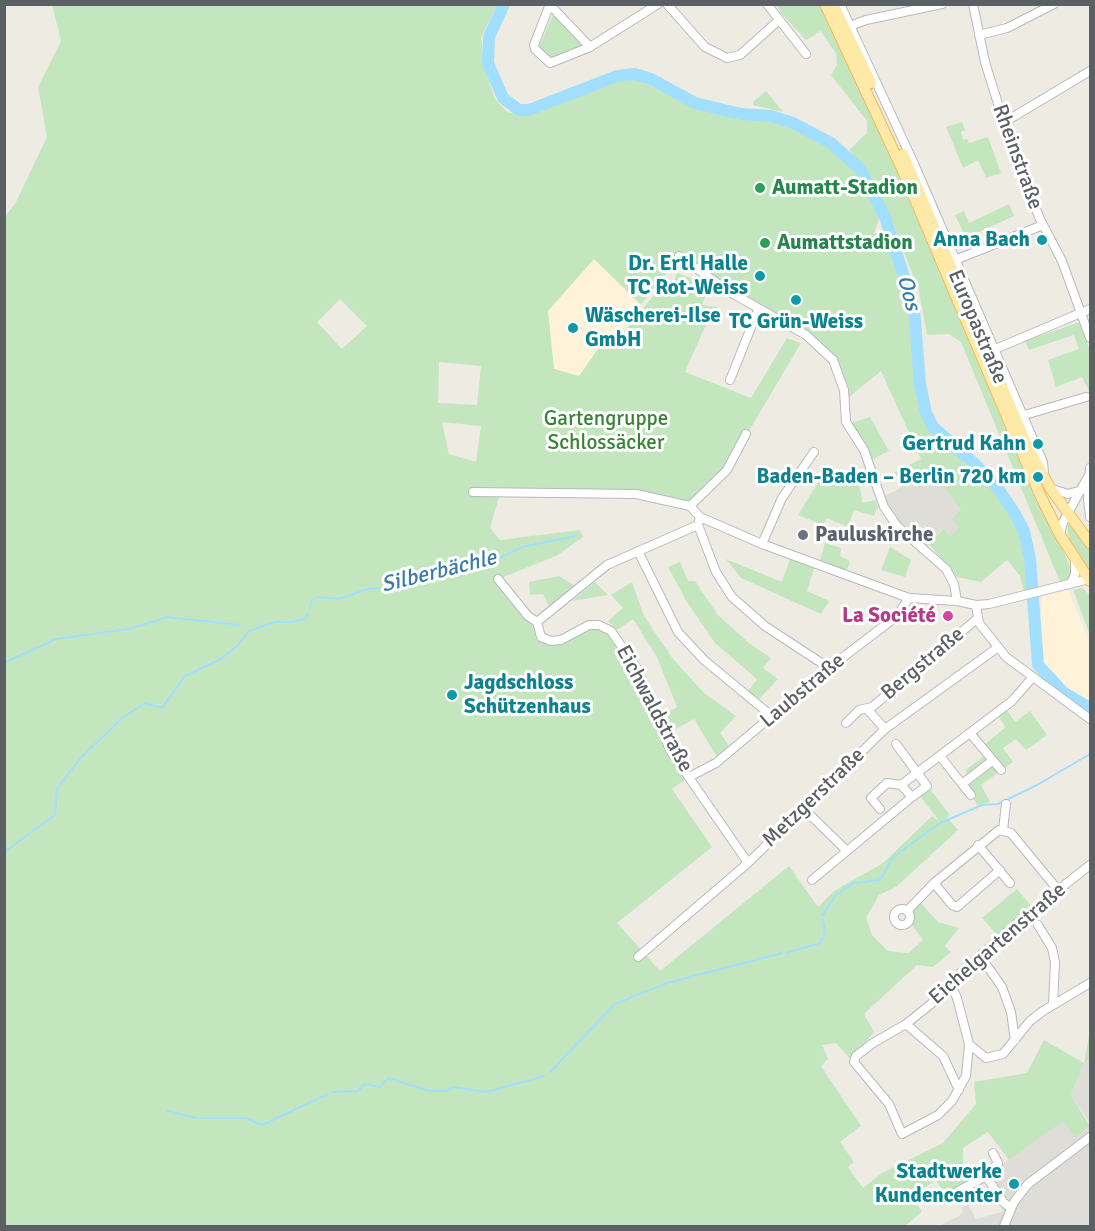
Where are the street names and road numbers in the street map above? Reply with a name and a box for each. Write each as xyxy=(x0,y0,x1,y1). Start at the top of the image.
street label: Rheinstraße xyxy=(986,101,1048,213)
street label: Europastraße xyxy=(942,266,1012,388)
street label: Bergstraße xyxy=(876,622,970,706)
street label: Eichwaldstraße xyxy=(610,641,698,777)
street label: Laubstraße xyxy=(756,648,850,734)
street label: Metzgerstraße xyxy=(758,743,870,853)
street label: Eichelgartenstraße xyxy=(924,878,1072,1010)

